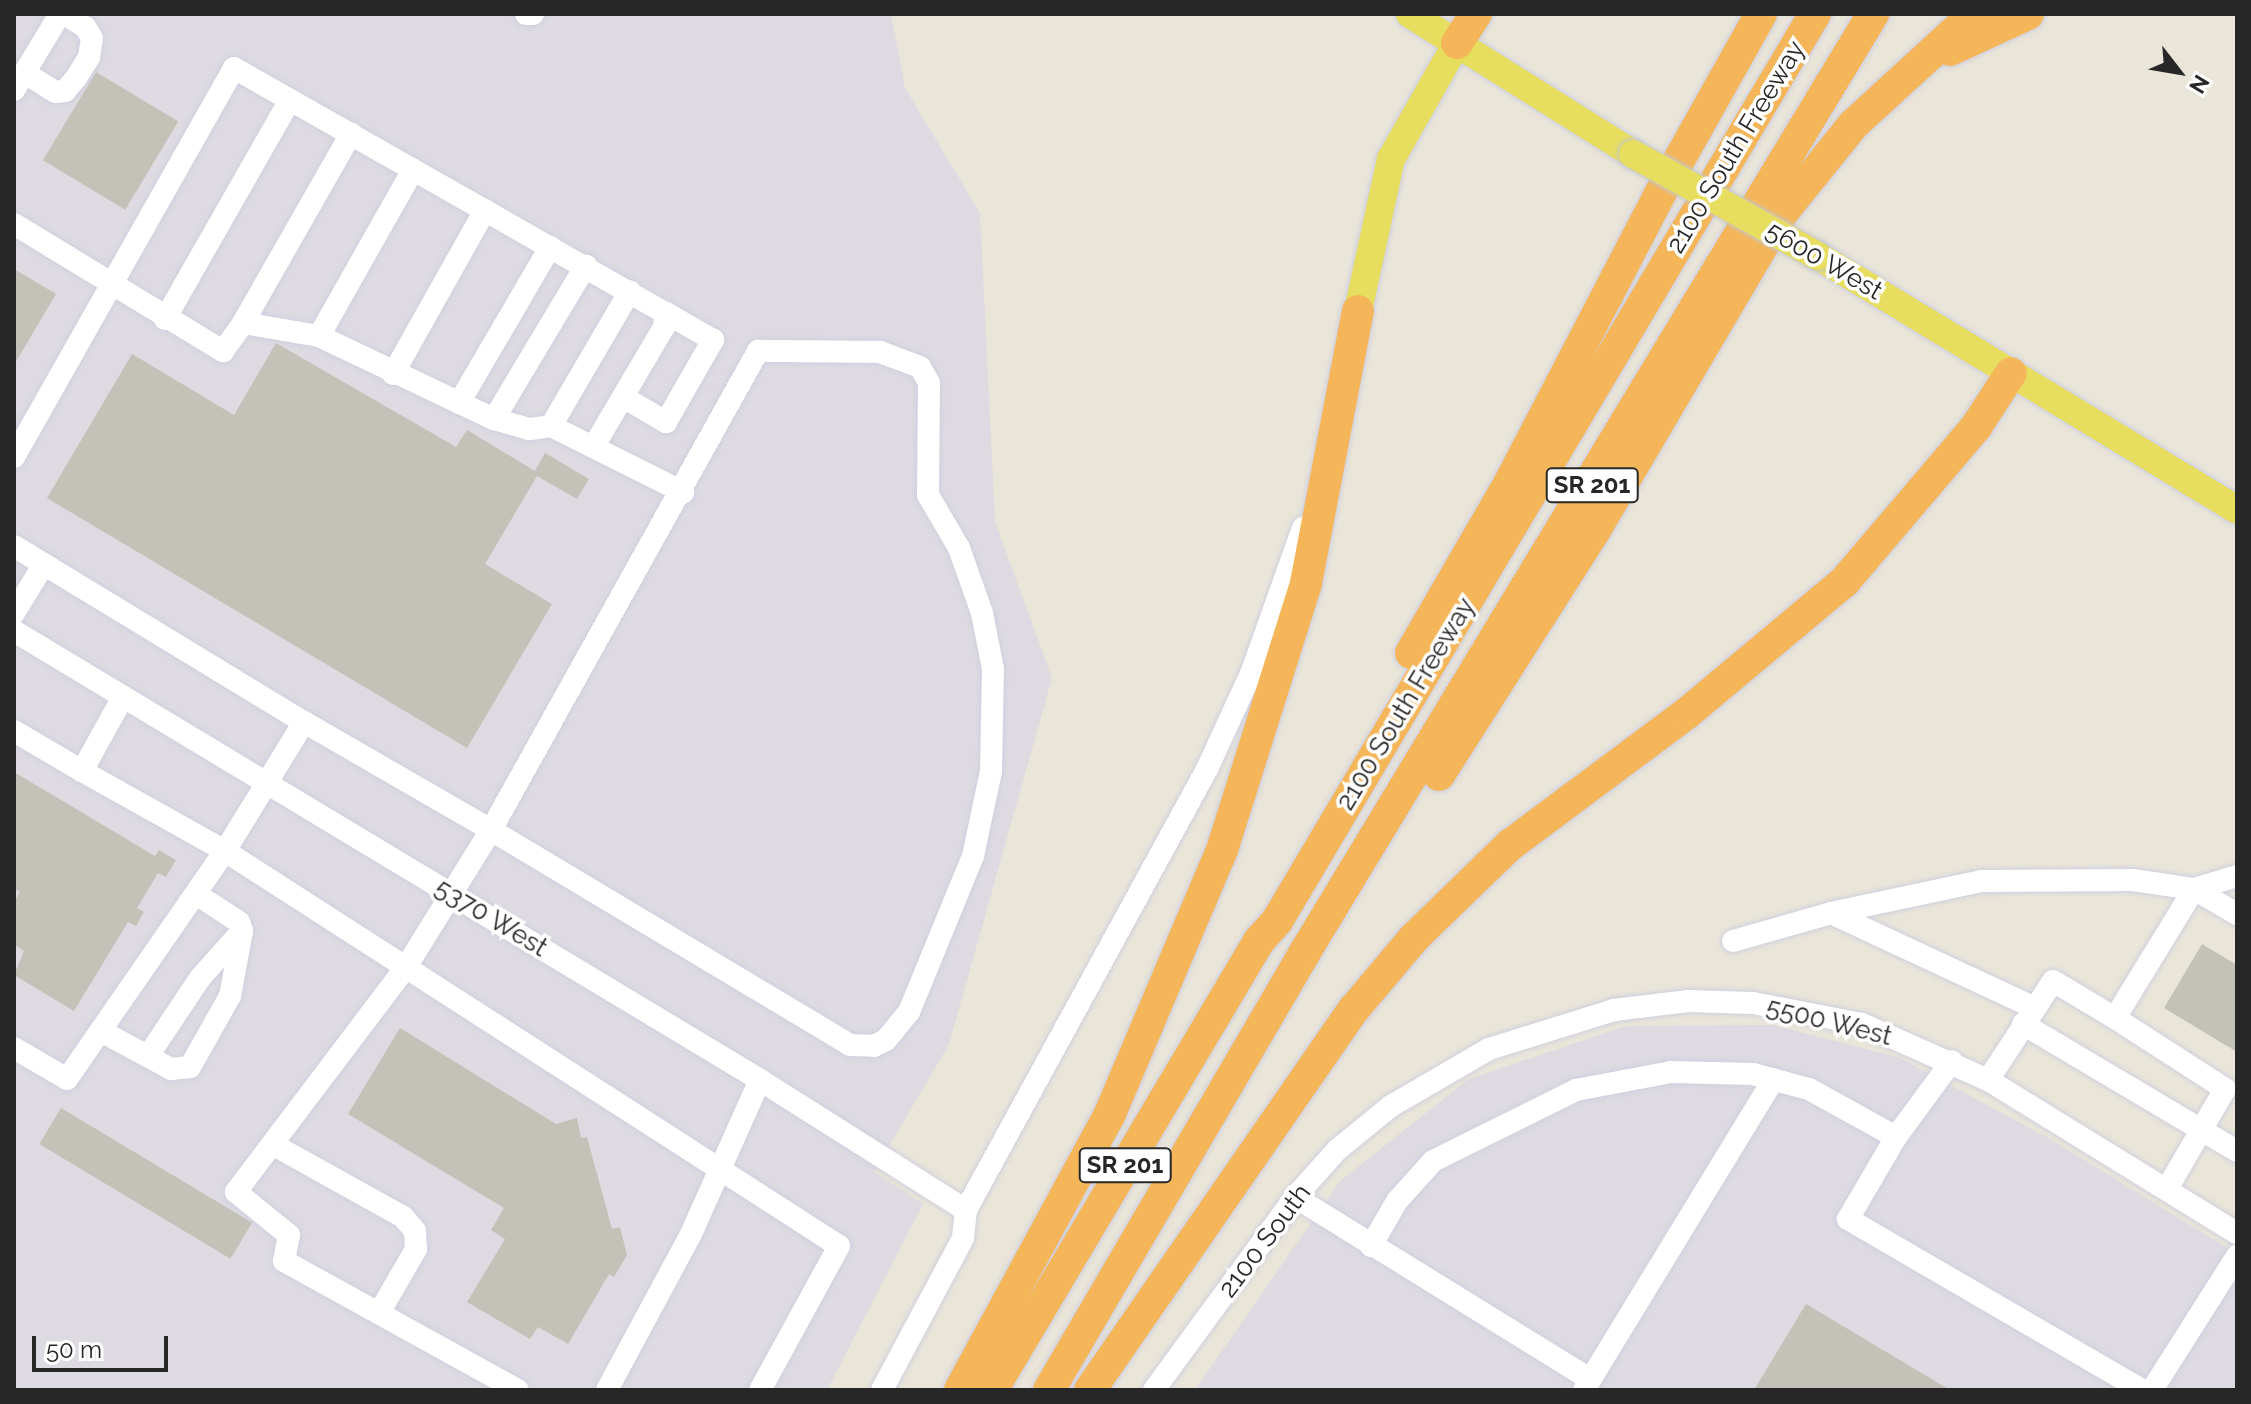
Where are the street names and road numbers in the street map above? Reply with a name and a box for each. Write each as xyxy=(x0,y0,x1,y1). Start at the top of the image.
street label: 2100 South Freeway xyxy=(1660,35,1812,259)
street label: 5600 West xyxy=(1760,215,1888,307)
road number: SR 201 xyxy=(1544,465,1640,505)
street label: 2100 South Freeway xyxy=(1330,592,1482,816)
street label: 5370 West xyxy=(429,872,553,964)
street label: 5500 West xyxy=(1763,991,1895,1053)
road number: SR 201 xyxy=(1077,1145,1173,1185)
street label: 2100 South xyxy=(1212,1178,1318,1304)

